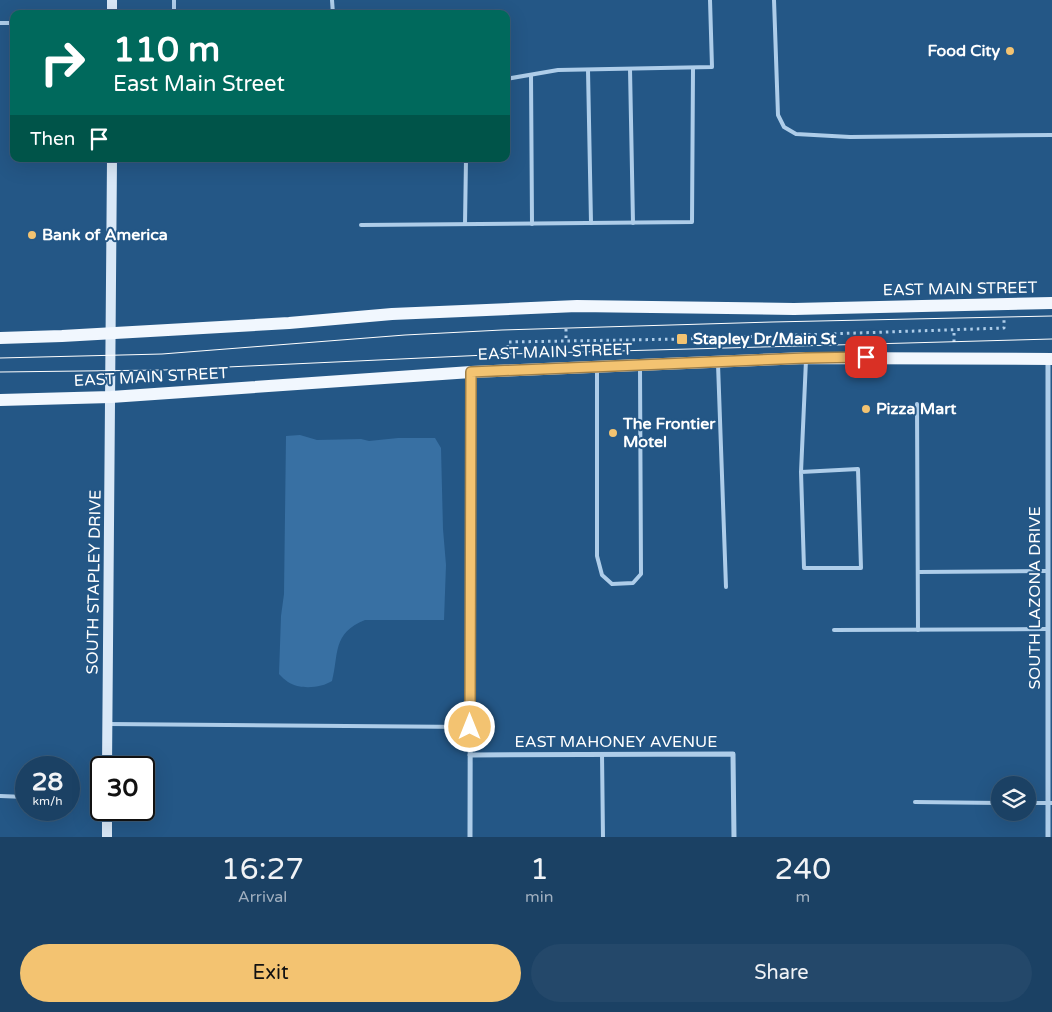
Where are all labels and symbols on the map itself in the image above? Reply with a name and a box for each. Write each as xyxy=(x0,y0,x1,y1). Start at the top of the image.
place label: Food City xyxy=(927,41,1000,61)
marker: Food City xyxy=(1004,45,1016,57)
place label: Bank of America xyxy=(42,225,168,245)
marker: Bank of America xyxy=(26,229,38,241)
street label: EAST MAIN STREET xyxy=(882,278,1038,300)
place label: Stapley Dr/Main St xyxy=(693,329,837,349)
marker: Stapley Dr/Main St xyxy=(675,332,689,346)
pin xyxy=(845,336,887,378)
street label: EAST MAIN STREET xyxy=(477,339,633,365)
street label: EAST MAIN STREET xyxy=(73,363,229,391)
place label: Pizza Mart xyxy=(876,399,957,419)
marker: Pizza Mart xyxy=(860,403,872,415)
place label: The Frontier Motel xyxy=(622,414,716,452)
marker: The Frontier Motel xyxy=(607,427,619,439)
street label: SOUTH STAPLEY DRIVE xyxy=(82,489,106,675)
street label: SOUTH LAZONA DRIVE xyxy=(1025,506,1045,690)
position arrow xyxy=(443,700,495,752)
street label: EAST MAHONEY AVENUE xyxy=(515,732,717,752)
speed limit sign: 30 xyxy=(90,756,155,821)

